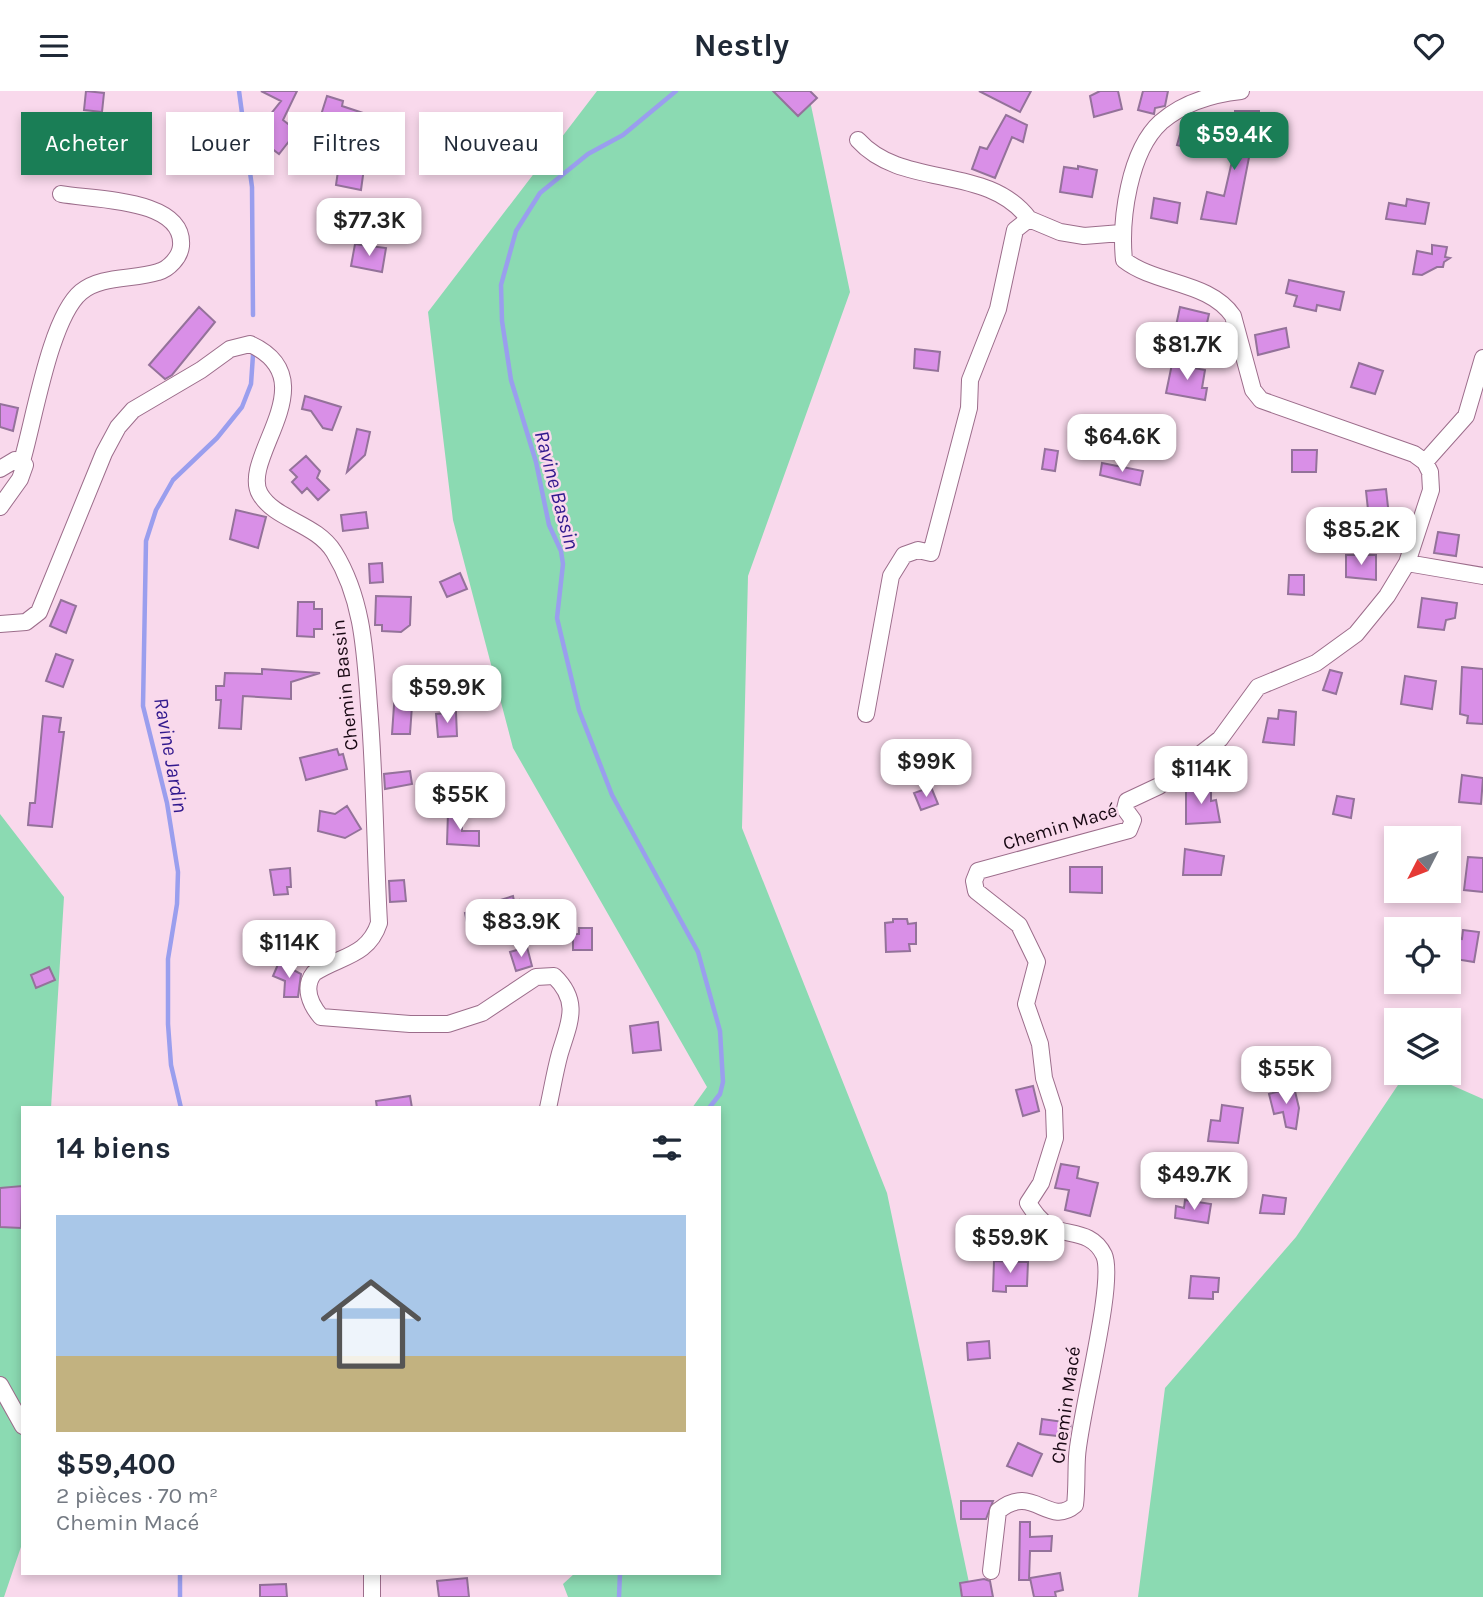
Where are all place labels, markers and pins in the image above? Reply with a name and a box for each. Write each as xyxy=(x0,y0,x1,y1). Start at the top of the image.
pin: $59.4K xyxy=(1177,113,1291,172)
pin: $77.3K xyxy=(312,199,426,258)
pin: $81.7K xyxy=(1130,323,1244,382)
pin: $64.6K xyxy=(1065,415,1179,474)
pin: $85.2K xyxy=(1304,507,1418,567)
pin: $59.9K xyxy=(390,665,504,725)
pin: $99K xyxy=(885,739,967,799)
pin: $114K xyxy=(1152,747,1250,806)
pin: $55K xyxy=(419,773,501,832)
pin: $83.9K xyxy=(464,899,578,959)
pin: $114K xyxy=(240,921,338,980)
pin: $55K xyxy=(1245,1047,1327,1106)
pin: $49.7K xyxy=(1137,1153,1251,1212)
pin: $59.9K xyxy=(953,1215,1067,1275)

